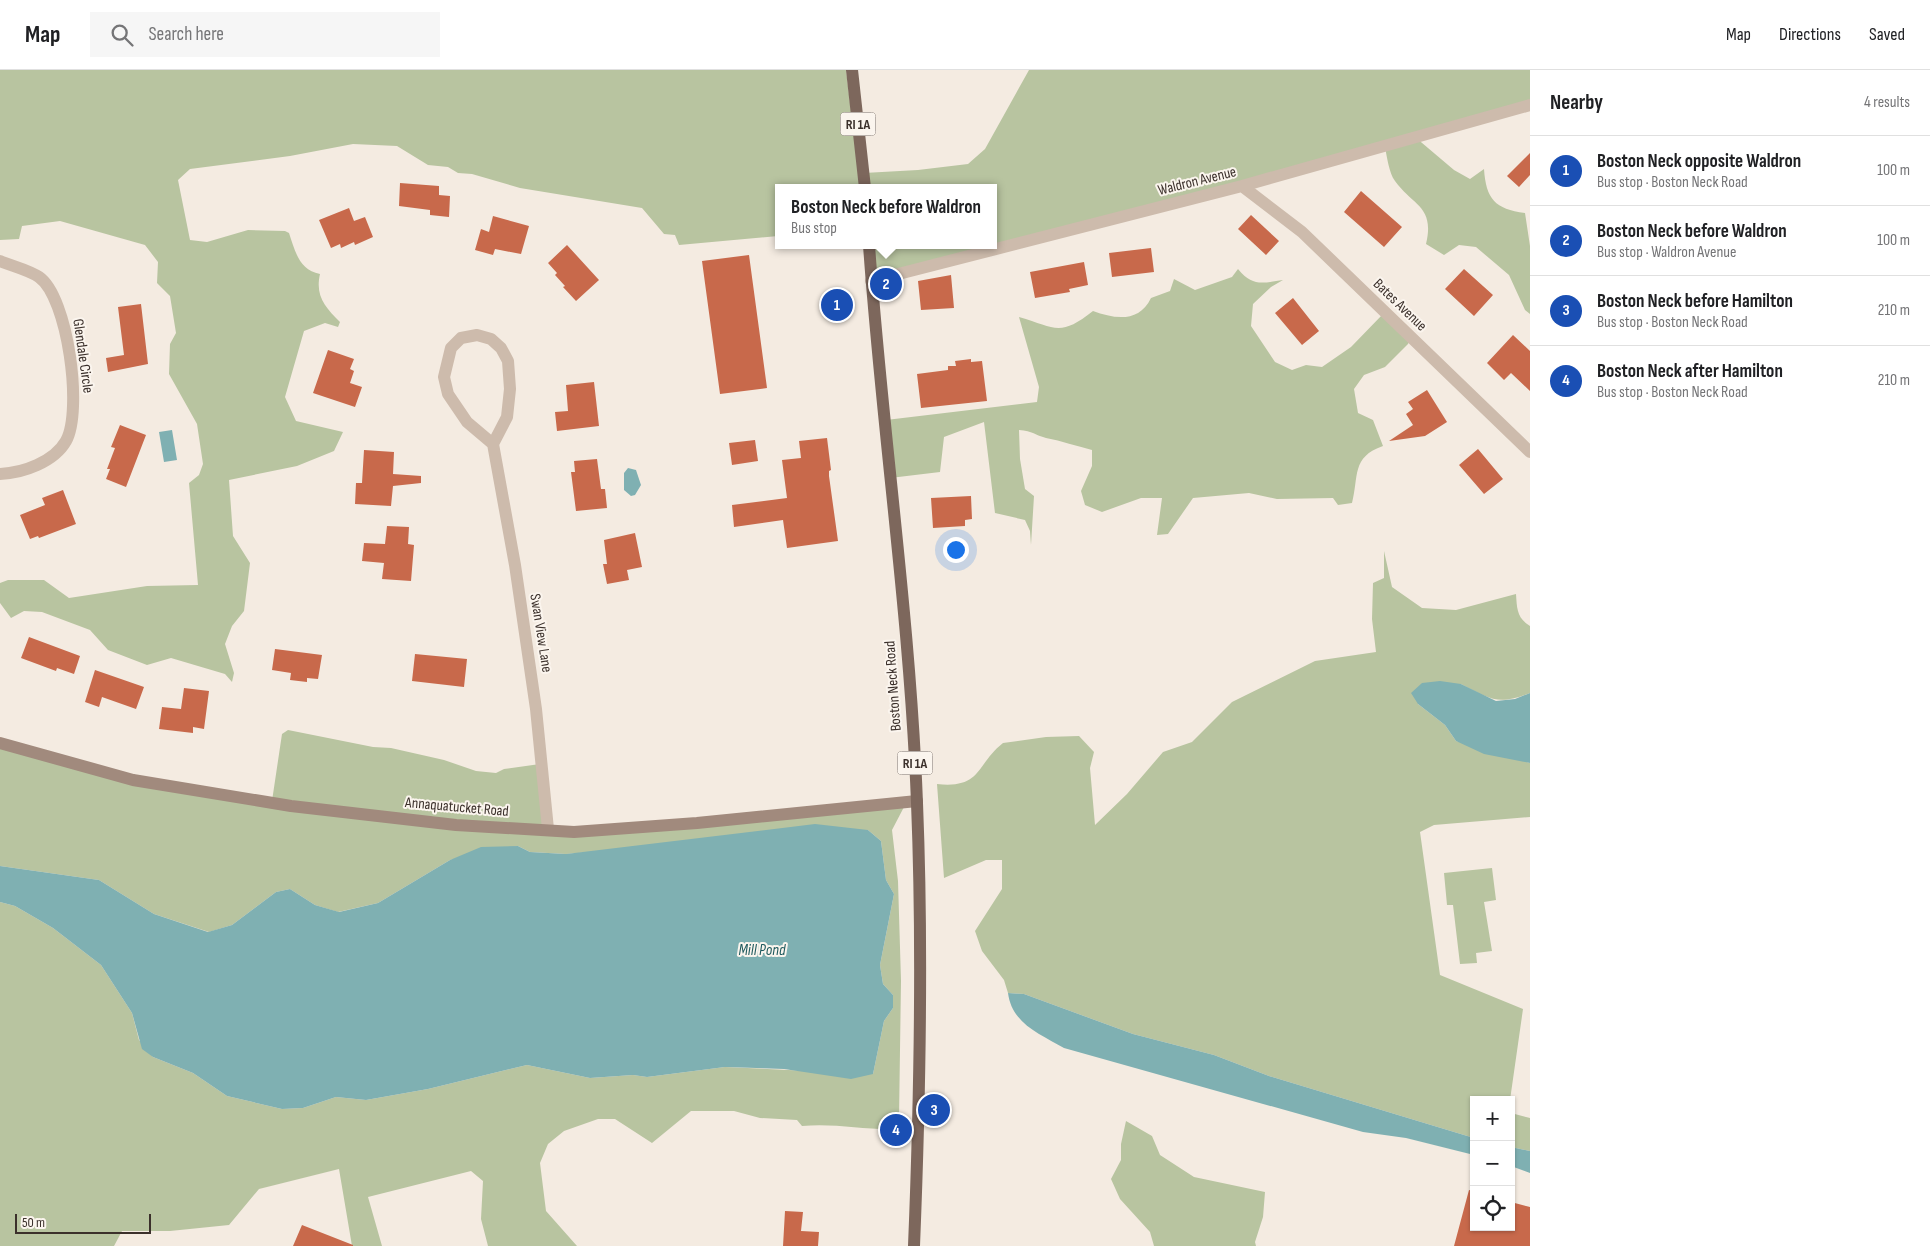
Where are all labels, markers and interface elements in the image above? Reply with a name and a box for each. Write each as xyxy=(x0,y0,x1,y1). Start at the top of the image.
search box xyxy=(90,12,440,57)
text: Map xyxy=(25,20,60,49)
icon: search xyxy=(108,21,136,49)
text: Search here xyxy=(148,23,224,46)
text: Map xyxy=(1726,24,1751,45)
text: Directions xyxy=(1779,24,1841,45)
text: Saved xyxy=(1869,24,1905,45)
text: Nearby xyxy=(1550,90,1603,115)
text: 4 results xyxy=(1864,93,1910,112)
road number: RI 1A xyxy=(840,112,876,136)
text: Boston Neck opposite Waldron xyxy=(1597,150,1801,173)
text: 1 xyxy=(1563,161,1569,180)
text: 100 m xyxy=(1877,161,1910,180)
street label: Waldron Avenue xyxy=(1156,162,1238,200)
text: Bus stop · Boston Neck Road xyxy=(1597,173,1748,192)
popup xyxy=(775,184,997,249)
text: Boston Neck before Waldron xyxy=(791,196,981,219)
text: Bus stop xyxy=(791,219,837,238)
text: Boston Neck before Waldron xyxy=(1597,220,1787,243)
text: 2 xyxy=(1562,231,1570,250)
text: 100 m xyxy=(1877,231,1910,250)
text: Bus stop · Waldron Avenue xyxy=(1597,243,1736,262)
pin: 2 xyxy=(870,265,902,303)
street label: Bates Avenue xyxy=(1369,275,1431,335)
pin: 1 xyxy=(821,286,853,324)
text: Boston Neck before Hamilton xyxy=(1597,290,1793,313)
text: 3 xyxy=(1562,301,1570,320)
text: 210 m xyxy=(1878,301,1910,320)
text: Bus stop · Boston Neck Road xyxy=(1597,313,1748,332)
street label: Glendale Circle xyxy=(68,318,98,394)
text: Boston Neck after Hamilton xyxy=(1597,360,1783,383)
text: 4 xyxy=(1562,371,1570,390)
text: 210 m xyxy=(1878,371,1910,390)
text: Bus stop · Boston Neck Road xyxy=(1597,383,1748,402)
your location xyxy=(943,537,969,563)
street label: Swan View Lane xyxy=(525,592,557,674)
street label: Boston Neck Road xyxy=(880,640,906,732)
road number: RI 1A xyxy=(898,751,932,774)
street label: Annaquatucket Road xyxy=(403,793,510,821)
water label: Mill Pond xyxy=(739,941,786,960)
pin: 3 xyxy=(918,1091,950,1129)
map controls xyxy=(1470,1096,1515,1231)
button: + xyxy=(1470,1096,1515,1141)
pin: 4 xyxy=(880,1111,912,1149)
button: − xyxy=(1470,1141,1515,1186)
button: locate xyxy=(1470,1186,1515,1231)
scale bar xyxy=(15,1211,151,1234)
text: 50 m xyxy=(22,1214,45,1231)

